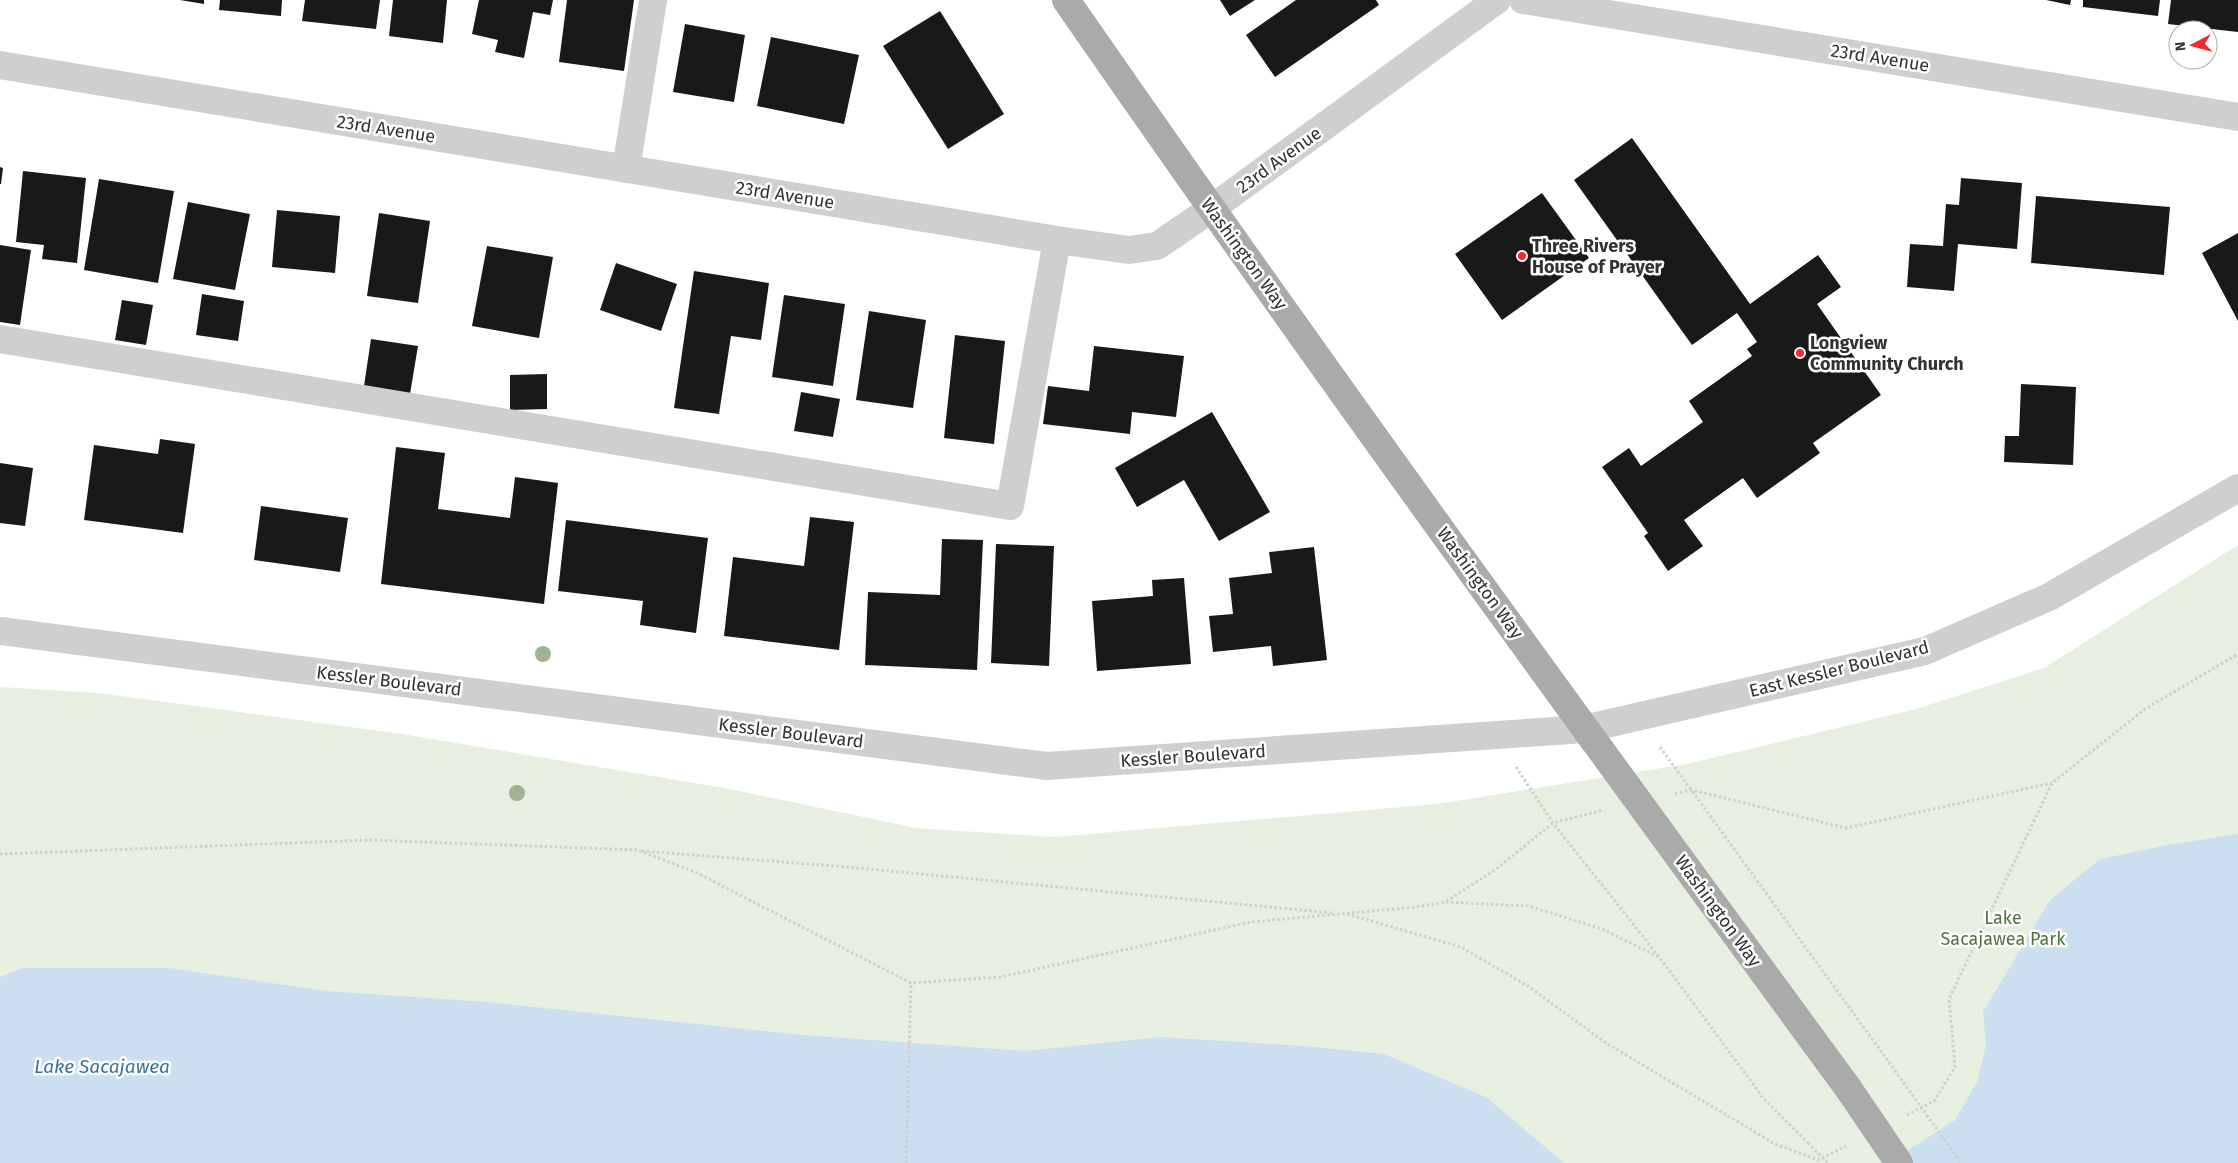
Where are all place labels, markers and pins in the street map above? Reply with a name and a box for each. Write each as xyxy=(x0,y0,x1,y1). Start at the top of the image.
place label: Three Rivers House of Prayer xyxy=(1532,235,1663,278)
marker: Three Rivers House of Prayer xyxy=(1516,250,1528,262)
place label: Longview Community Church xyxy=(1810,332,1964,375)
marker: Longview Community Church xyxy=(1794,347,1806,359)

